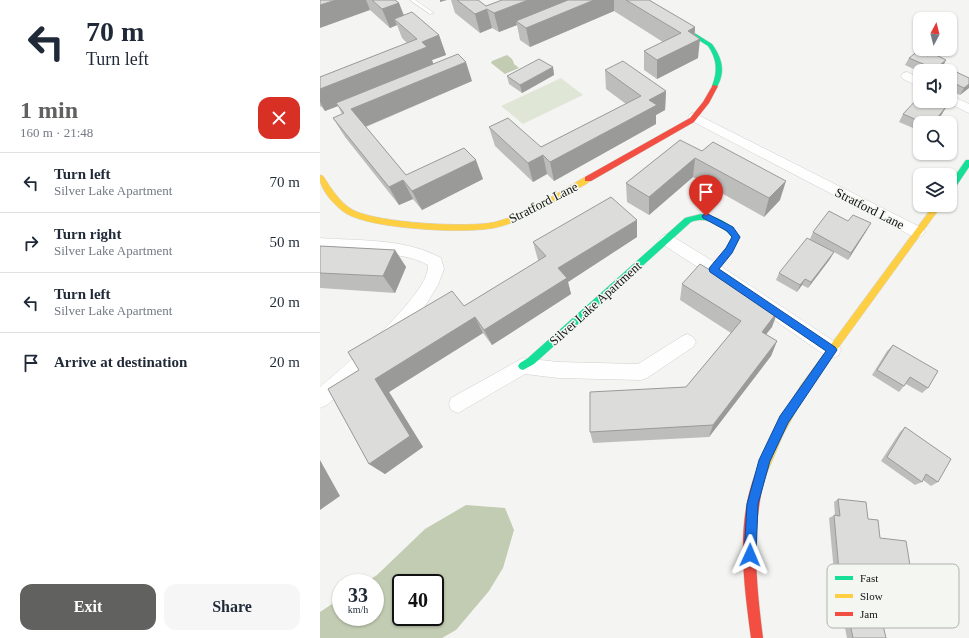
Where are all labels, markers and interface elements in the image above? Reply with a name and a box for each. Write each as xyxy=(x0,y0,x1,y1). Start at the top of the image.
north arrow xyxy=(913,12,957,56)
map controls xyxy=(913,12,957,212)
icon: left xyxy=(20,16,72,68)
text: 70 m xyxy=(86,16,144,47)
text: Turn left xyxy=(86,49,149,69)
button: sound xyxy=(913,64,957,108)
text: 1 min xyxy=(20,97,78,123)
button: close xyxy=(258,97,300,139)
button: search xyxy=(913,116,957,160)
text: 160 m · 21:48 xyxy=(20,125,93,140)
text: Turn left xyxy=(54,166,111,182)
button: layers xyxy=(913,168,957,212)
icon: left xyxy=(20,172,42,194)
text: 70 m xyxy=(270,174,300,190)
pin xyxy=(689,175,723,216)
street label: Stratford Lane xyxy=(506,179,580,226)
icon: arrive xyxy=(695,181,717,203)
text: Silver Lake Apartment xyxy=(54,183,172,198)
street label: Stratford Lane xyxy=(833,185,907,232)
text: Turn right xyxy=(54,226,121,242)
icon: right xyxy=(20,232,42,254)
text: 50 m xyxy=(270,234,300,250)
text: Silver Lake Apartment xyxy=(54,243,172,258)
street label: Silver Lake Apartment xyxy=(546,258,645,349)
text: Turn left xyxy=(54,286,111,302)
icon: left xyxy=(20,292,42,314)
text: 20 m xyxy=(270,294,300,310)
text: Silver Lake Apartment xyxy=(54,303,172,318)
icon: arrive xyxy=(20,352,42,374)
text: Arrive at destination xyxy=(54,354,187,370)
text: 20 m xyxy=(270,354,300,370)
position arrow xyxy=(729,534,771,576)
legend xyxy=(827,564,959,628)
text: Fast xyxy=(860,572,878,584)
speed limit sign: 40 xyxy=(392,574,444,626)
button: Exit xyxy=(20,584,156,630)
button: Share xyxy=(164,584,300,630)
text: 33 xyxy=(348,584,368,606)
text: Slow xyxy=(860,590,883,602)
text: km/h xyxy=(348,604,368,615)
text: Jam xyxy=(860,608,878,620)

